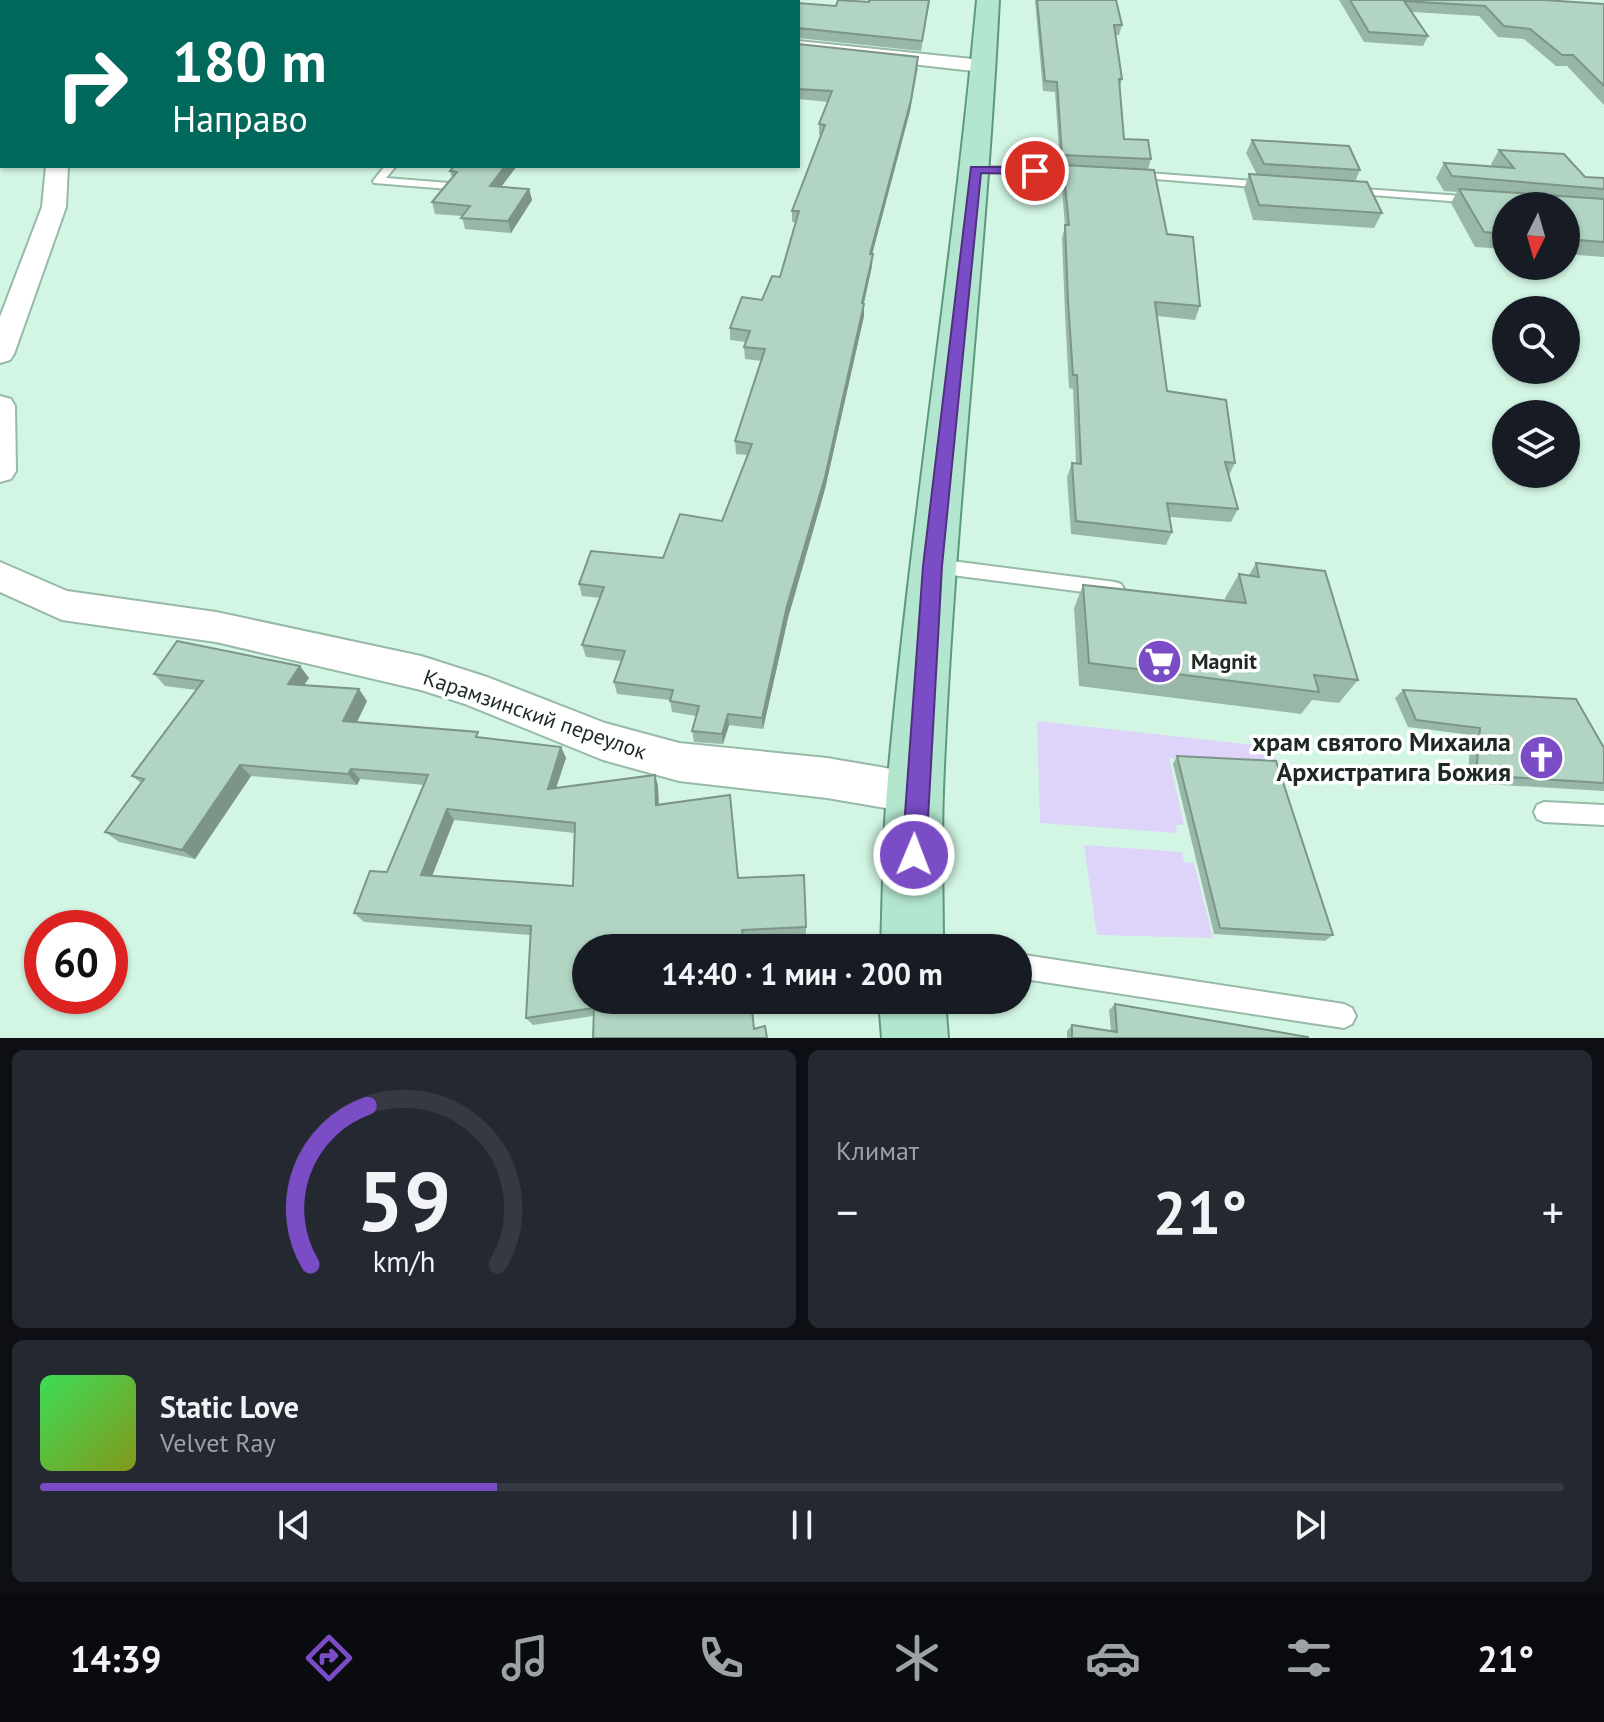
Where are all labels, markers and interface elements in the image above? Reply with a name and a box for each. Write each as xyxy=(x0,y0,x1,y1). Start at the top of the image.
text: 180 m xyxy=(172,25,327,97)
icon: right xyxy=(40,32,144,136)
text: Направо xyxy=(172,95,308,142)
pin xyxy=(1001,137,1069,205)
icon: arrive xyxy=(1013,149,1057,193)
north arrow xyxy=(1492,192,1580,280)
map controls xyxy=(1492,192,1580,488)
button: search xyxy=(1492,296,1580,384)
button: layers xyxy=(1492,400,1580,488)
supermarket icon: Magnit xyxy=(1136,637,1184,685)
place label: Magnit xyxy=(1191,647,1257,675)
street label: Карамзинский переулок xyxy=(420,663,651,766)
place label: храм святого Михаила Архистратига Божия xyxy=(1252,725,1511,788)
church icon: храм святого Михаила Архистратига Божия xyxy=(1518,733,1566,781)
position arrow xyxy=(872,813,956,897)
speed limit sign: 60 xyxy=(24,910,128,1014)
text: 14:40 · 1 мин · 200 m xyxy=(661,954,943,993)
text: Климат xyxy=(836,1134,919,1167)
text: 59 xyxy=(357,1146,451,1254)
text: 21° xyxy=(1153,1173,1247,1251)
text: − xyxy=(836,1183,858,1240)
text: + xyxy=(1542,1183,1564,1240)
text: km/h xyxy=(373,1243,435,1280)
text: Static Love xyxy=(160,1387,299,1426)
text: Velvet Ray xyxy=(160,1426,276,1459)
icon: previous xyxy=(272,1503,316,1547)
icon: pause xyxy=(780,1503,824,1547)
icon: next xyxy=(1288,1503,1332,1547)
icon: directions xyxy=(301,1630,357,1686)
icon: music xyxy=(497,1630,553,1686)
icon: phone xyxy=(693,1630,749,1686)
icon: climate xyxy=(889,1630,945,1686)
icon: car xyxy=(1085,1630,1141,1686)
icon: filters xyxy=(1281,1630,1337,1686)
text: 14:39 xyxy=(70,1635,161,1682)
text: 21° xyxy=(1477,1635,1534,1682)

